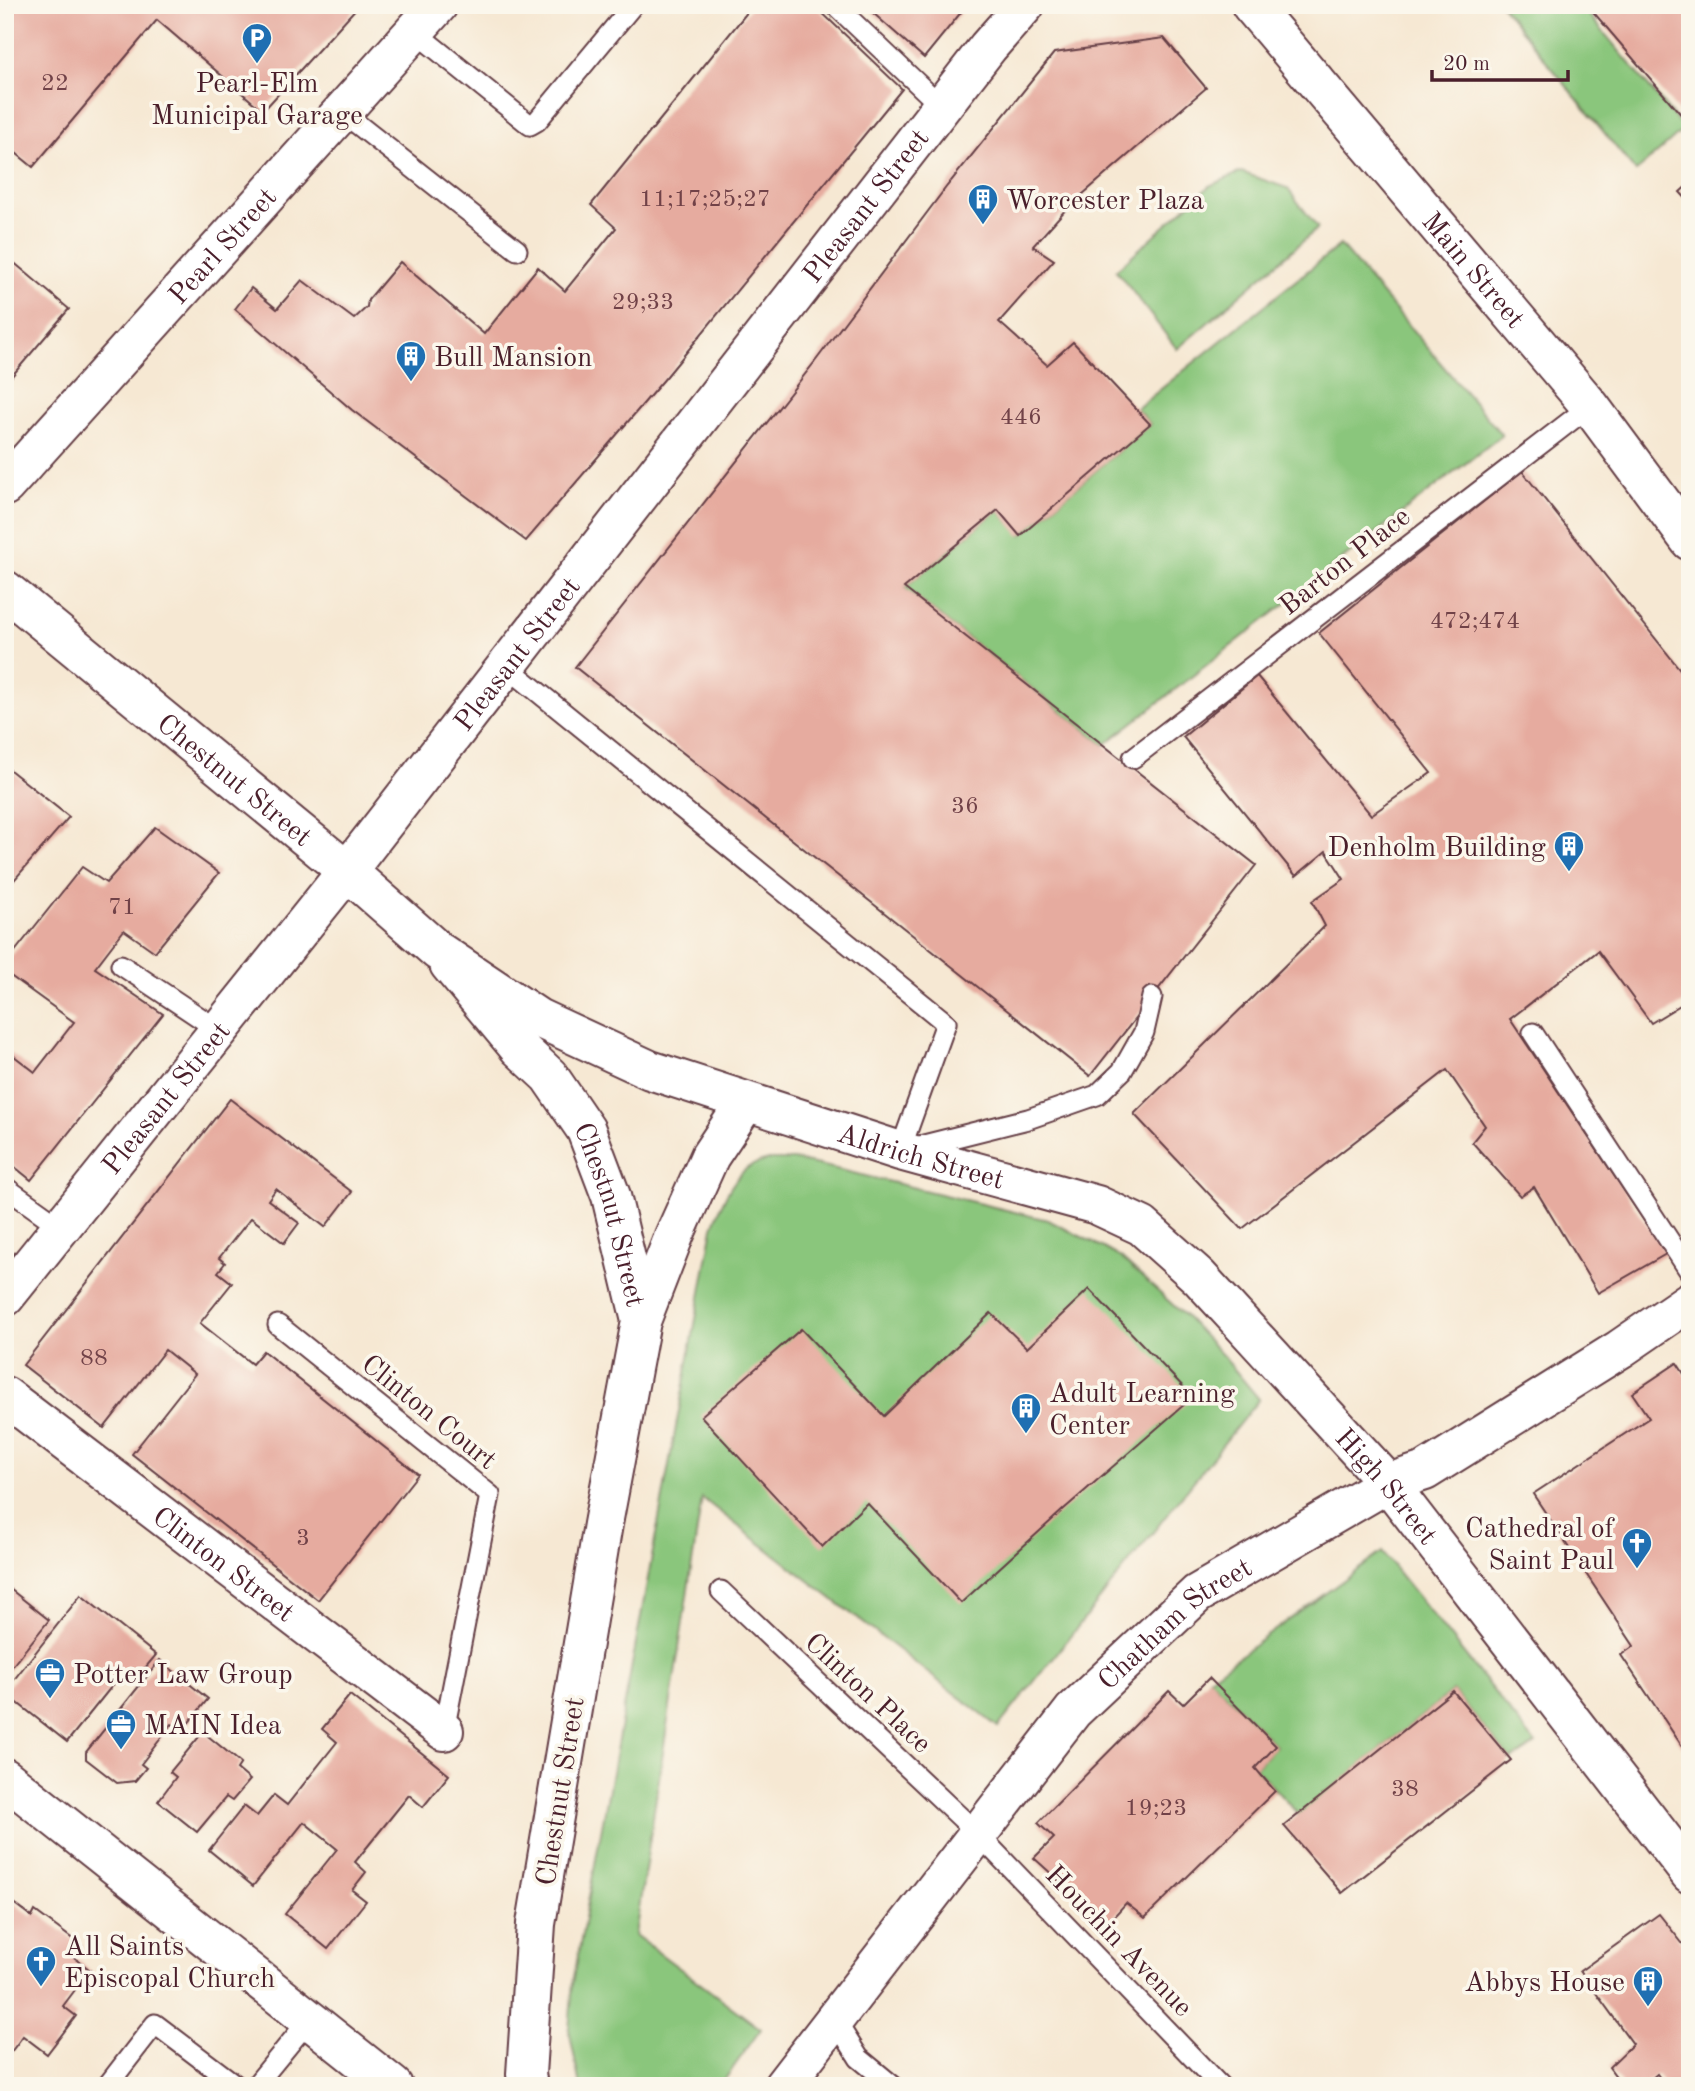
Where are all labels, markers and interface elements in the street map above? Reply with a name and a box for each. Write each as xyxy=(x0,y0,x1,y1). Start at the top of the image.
parking icon: Pearl-Elm Municipal Garage xyxy=(240,21,274,65)
scale bar xyxy=(1432,38,1569,82)
text: 20 m xyxy=(1443,54,1490,75)
place label: Pearl-Elm Municipal Garage xyxy=(151,71,363,131)
house number: 22 xyxy=(41,72,69,96)
street label: Pleasant Street xyxy=(799,125,936,289)
building icon: Worcester Plaza xyxy=(966,182,1000,226)
street label: Pearl Street xyxy=(165,184,283,311)
house number: 11;17;25;27 xyxy=(639,188,771,212)
place label: Worcester Plaza xyxy=(1006,188,1205,216)
street label: Main Street xyxy=(1416,208,1529,334)
house number: 29;33 xyxy=(612,291,674,315)
building icon: Bull Mansion xyxy=(394,339,428,383)
place label: Bull Mansion xyxy=(434,345,592,373)
house number: 446 xyxy=(1000,406,1042,430)
street label: Barton Place xyxy=(1275,503,1416,622)
street label: Pleasant Street xyxy=(450,573,587,737)
house number: 472;474 xyxy=(1430,610,1520,634)
street label: Chestnut Street xyxy=(151,710,316,853)
house number: 36 xyxy=(951,795,979,819)
building icon: Denholm Building xyxy=(1552,829,1586,873)
place label: Denholm Building xyxy=(1328,835,1546,863)
house number: 71 xyxy=(108,896,136,920)
street label: Pleasant Street xyxy=(98,1018,237,1181)
street label: Chestnut Street xyxy=(568,1119,648,1310)
street label: Aldrich Street xyxy=(833,1121,1007,1196)
house number: 88 xyxy=(80,1347,108,1371)
street label: Clinton Court xyxy=(355,1351,501,1476)
place label: Adult Learning Center xyxy=(1049,1381,1235,1441)
building icon: Adult Learning Center xyxy=(1009,1391,1043,1435)
street label: High Street xyxy=(1329,1424,1441,1551)
street label: Clinton Street xyxy=(147,1503,299,1628)
place label: Cathedral of Saint Paul xyxy=(1465,1516,1616,1576)
church icon: Cathedral of Saint Paul xyxy=(1620,1526,1654,1570)
house number: 3 xyxy=(296,1527,310,1551)
street label: Chatham Street xyxy=(1094,1554,1257,1696)
street label: Clinton Place xyxy=(798,1629,935,1759)
office icon: Potter Law Group xyxy=(33,1656,67,1700)
place label: Potter Law Group xyxy=(73,1662,293,1690)
street label: Chestnut Street xyxy=(533,1695,591,1888)
office icon: MAIN Idea xyxy=(104,1707,138,1751)
place label: MAIN Idea xyxy=(144,1713,282,1741)
house number: 38 xyxy=(1391,1778,1419,1802)
house number: 19;23 xyxy=(1125,1797,1187,1821)
street label: Houchin Avenue xyxy=(1039,1861,1197,2023)
place label: All Saints Episcopal Church xyxy=(64,1934,275,1994)
church icon: All Saints Episcopal Church xyxy=(24,1944,58,1988)
building icon: Abbys House xyxy=(1631,1964,1665,2008)
place label: Abbys House xyxy=(1464,1970,1625,1998)

